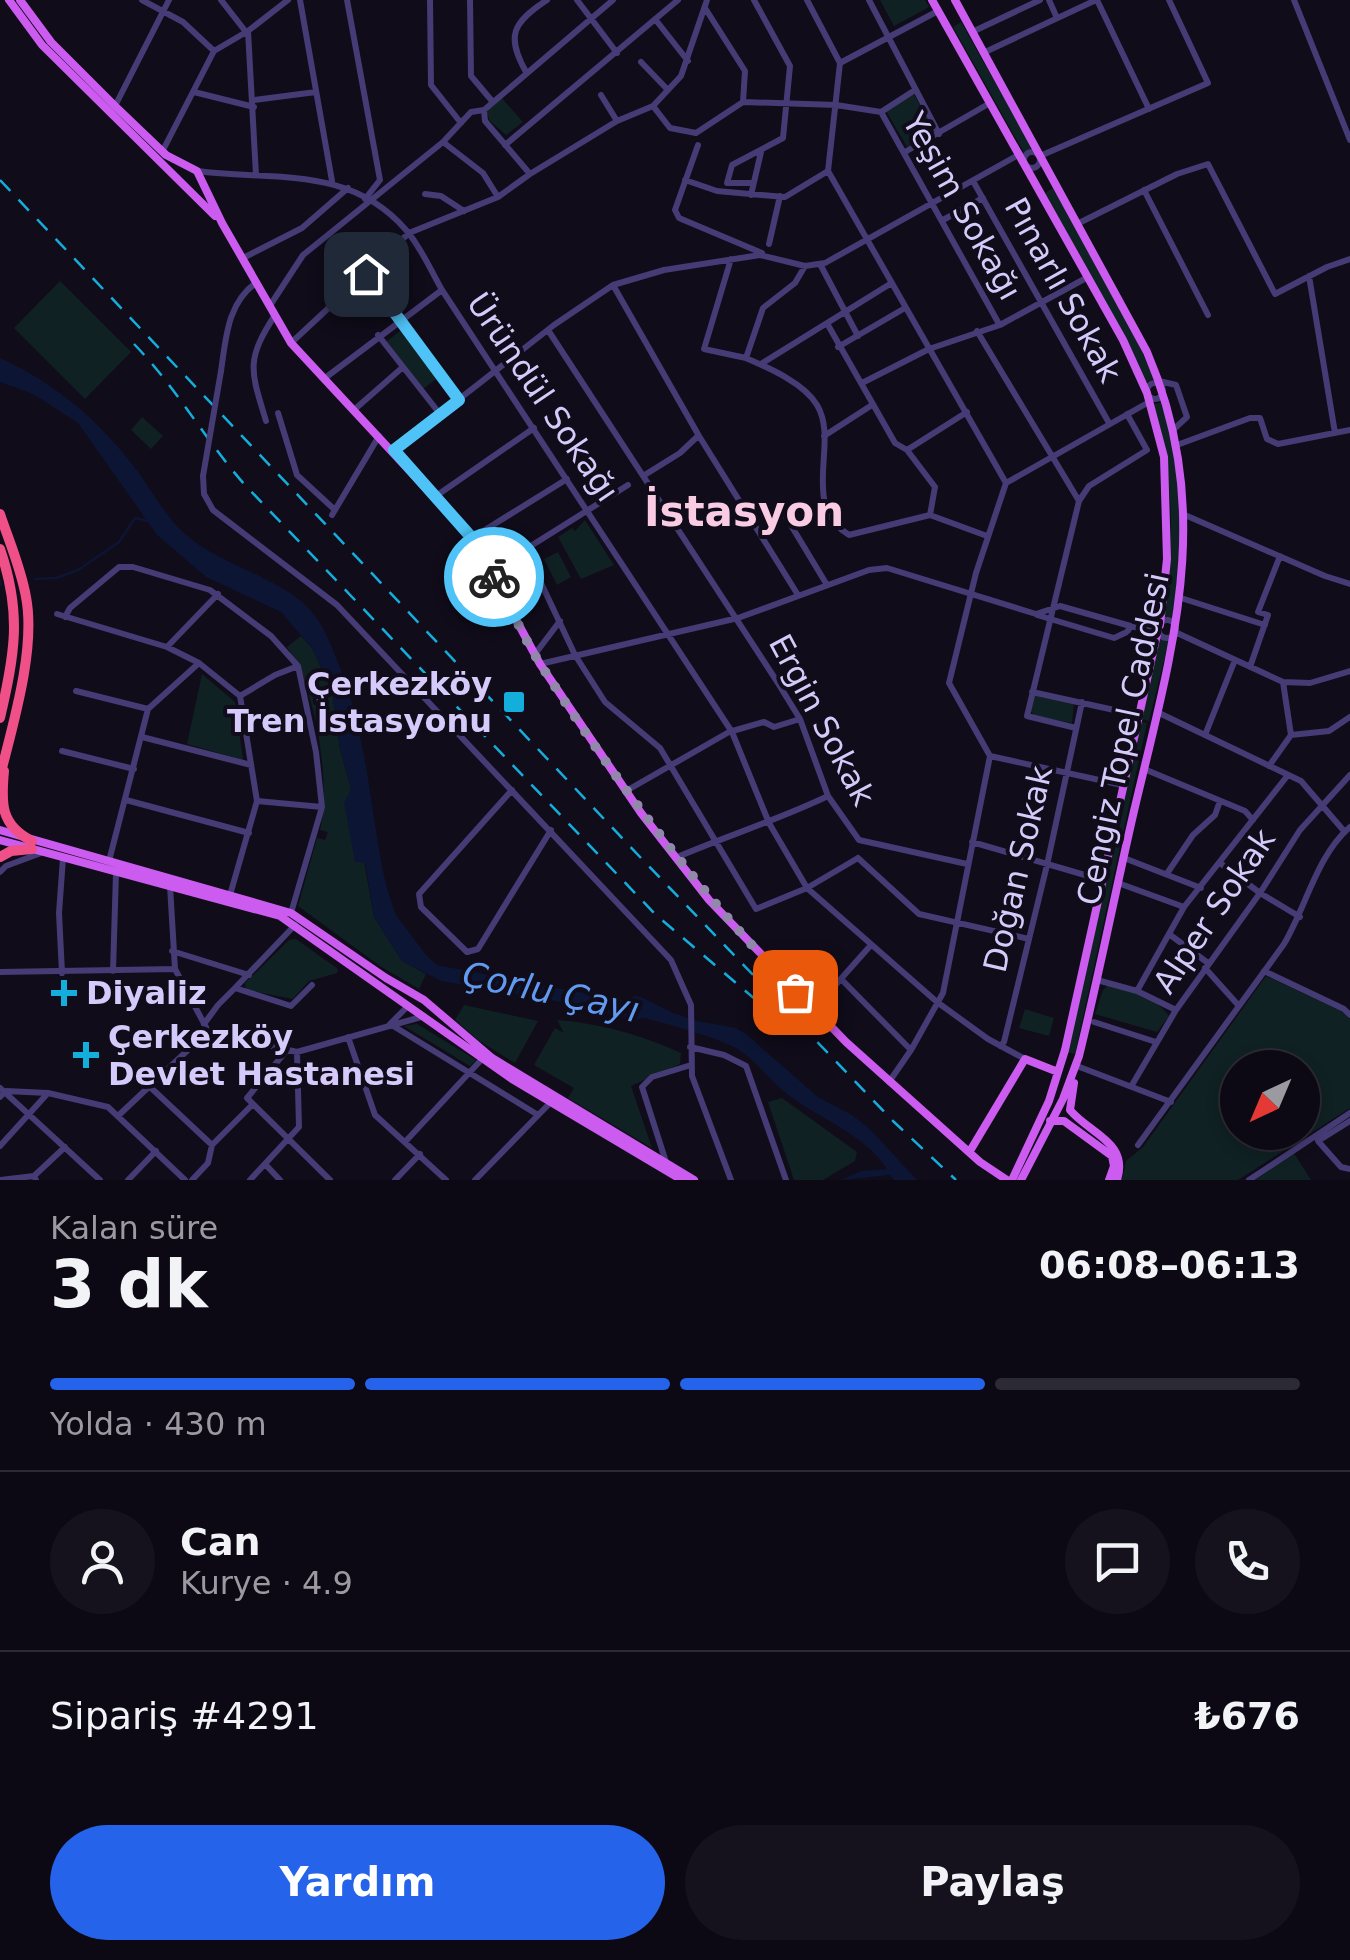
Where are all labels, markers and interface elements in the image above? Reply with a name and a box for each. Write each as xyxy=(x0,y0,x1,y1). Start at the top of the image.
street label: Yeşim Sokağı xyxy=(894,105,1029,306)
street label: Pınarlı Sokak xyxy=(997,191,1130,389)
pin xyxy=(324,232,409,317)
icon: home xyxy=(339,247,394,302)
street label: Üründül Sokağı xyxy=(459,285,627,509)
district label: İstasyon xyxy=(644,486,844,536)
courier xyxy=(444,527,544,627)
icon: bike xyxy=(467,550,522,605)
street label: Cengiz Topel Caddesi xyxy=(1069,569,1177,909)
street label: Ergin Sokak xyxy=(761,628,883,813)
place label: Çerkezköy Tren İstasyonu xyxy=(227,665,492,740)
marker: Çerkezköy Tren İstasyonu xyxy=(501,689,527,715)
street label: Doğan Sokak xyxy=(976,762,1060,976)
street label: Alper Sokak xyxy=(1145,821,1283,1000)
pin xyxy=(753,950,838,1035)
water label: Çorlu Çayı xyxy=(459,954,643,1030)
icon: bag xyxy=(768,965,823,1020)
place label: Diyaliz xyxy=(86,974,207,1012)
marker: Diyaliz xyxy=(51,980,77,1006)
place label: Çerkezköy Devlet Hastanesi xyxy=(108,1018,415,1093)
marker: Çerkezköy Devlet Hastanesi xyxy=(73,1042,99,1068)
north arrow xyxy=(1220,1050,1320,1150)
map controls xyxy=(1220,1050,1320,1150)
text: Kalan süre xyxy=(50,1209,218,1247)
text: 06:08–06:13 xyxy=(1039,1243,1300,1287)
text: 3 dk xyxy=(50,1247,208,1322)
text: Yolda · 430 m xyxy=(50,1405,267,1443)
button: person xyxy=(50,1509,155,1614)
button: chat xyxy=(1065,1509,1170,1614)
button: phone xyxy=(1195,1509,1300,1614)
text: Can xyxy=(180,1520,261,1564)
text: Kurye · 4.9 xyxy=(180,1564,353,1602)
text: Sipariş #4291 xyxy=(50,1694,319,1738)
text: ₺676 xyxy=(1194,1694,1300,1738)
button: Yardım xyxy=(50,1825,665,1940)
button: Paylaş xyxy=(685,1825,1300,1940)

